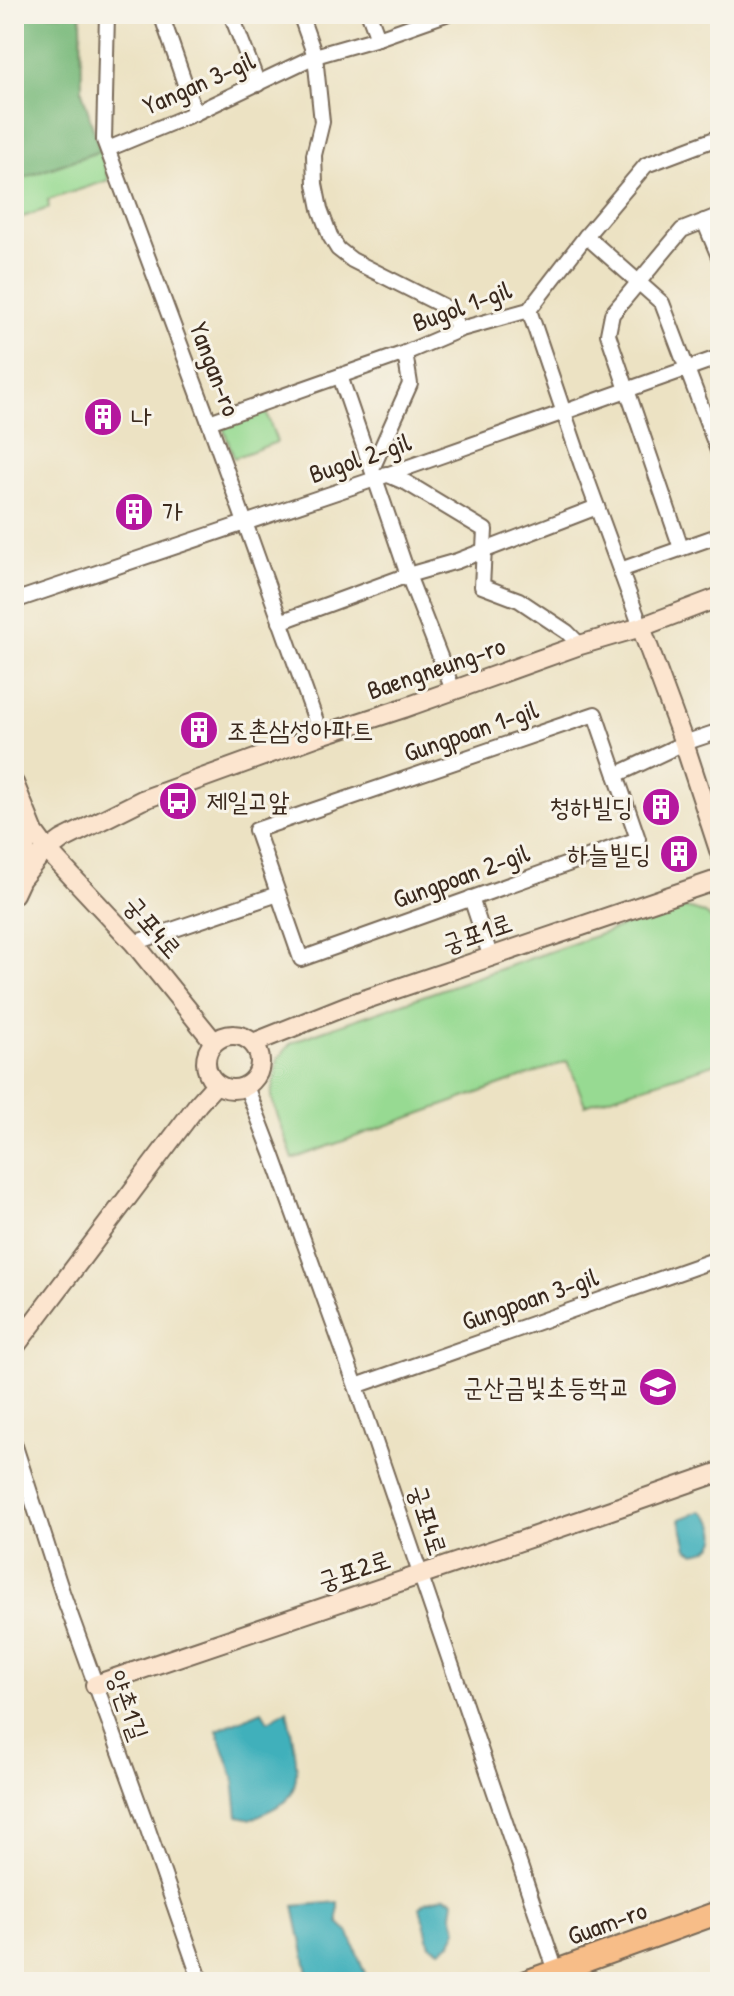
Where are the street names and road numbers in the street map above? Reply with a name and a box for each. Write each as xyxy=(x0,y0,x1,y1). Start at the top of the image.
street label: Yangan 3-gil xyxy=(137,42,261,123)
street label: Bugol 1-gil xyxy=(408,271,516,340)
street label: Yangan-ro xyxy=(182,317,249,421)
street label: Bugol 2-gil xyxy=(304,424,415,491)
street label: Baengneung-ro xyxy=(362,628,510,707)
street label: Gungpoan 1-gil xyxy=(399,691,543,770)
street label: Gungpoan 2-gil xyxy=(388,835,534,916)
street label: 궁포4로 xyxy=(116,888,190,966)
street label: 궁포1로 xyxy=(437,904,517,961)
street label: Gungpoan 3-gil xyxy=(457,1259,603,1338)
street label: 궁포4로 xyxy=(401,1480,456,1560)
street label: 궁포2로 xyxy=(313,1541,395,1598)
street label: 양촌1길 xyxy=(100,1665,157,1745)
street label: Guam-ro xyxy=(562,1892,651,1953)

